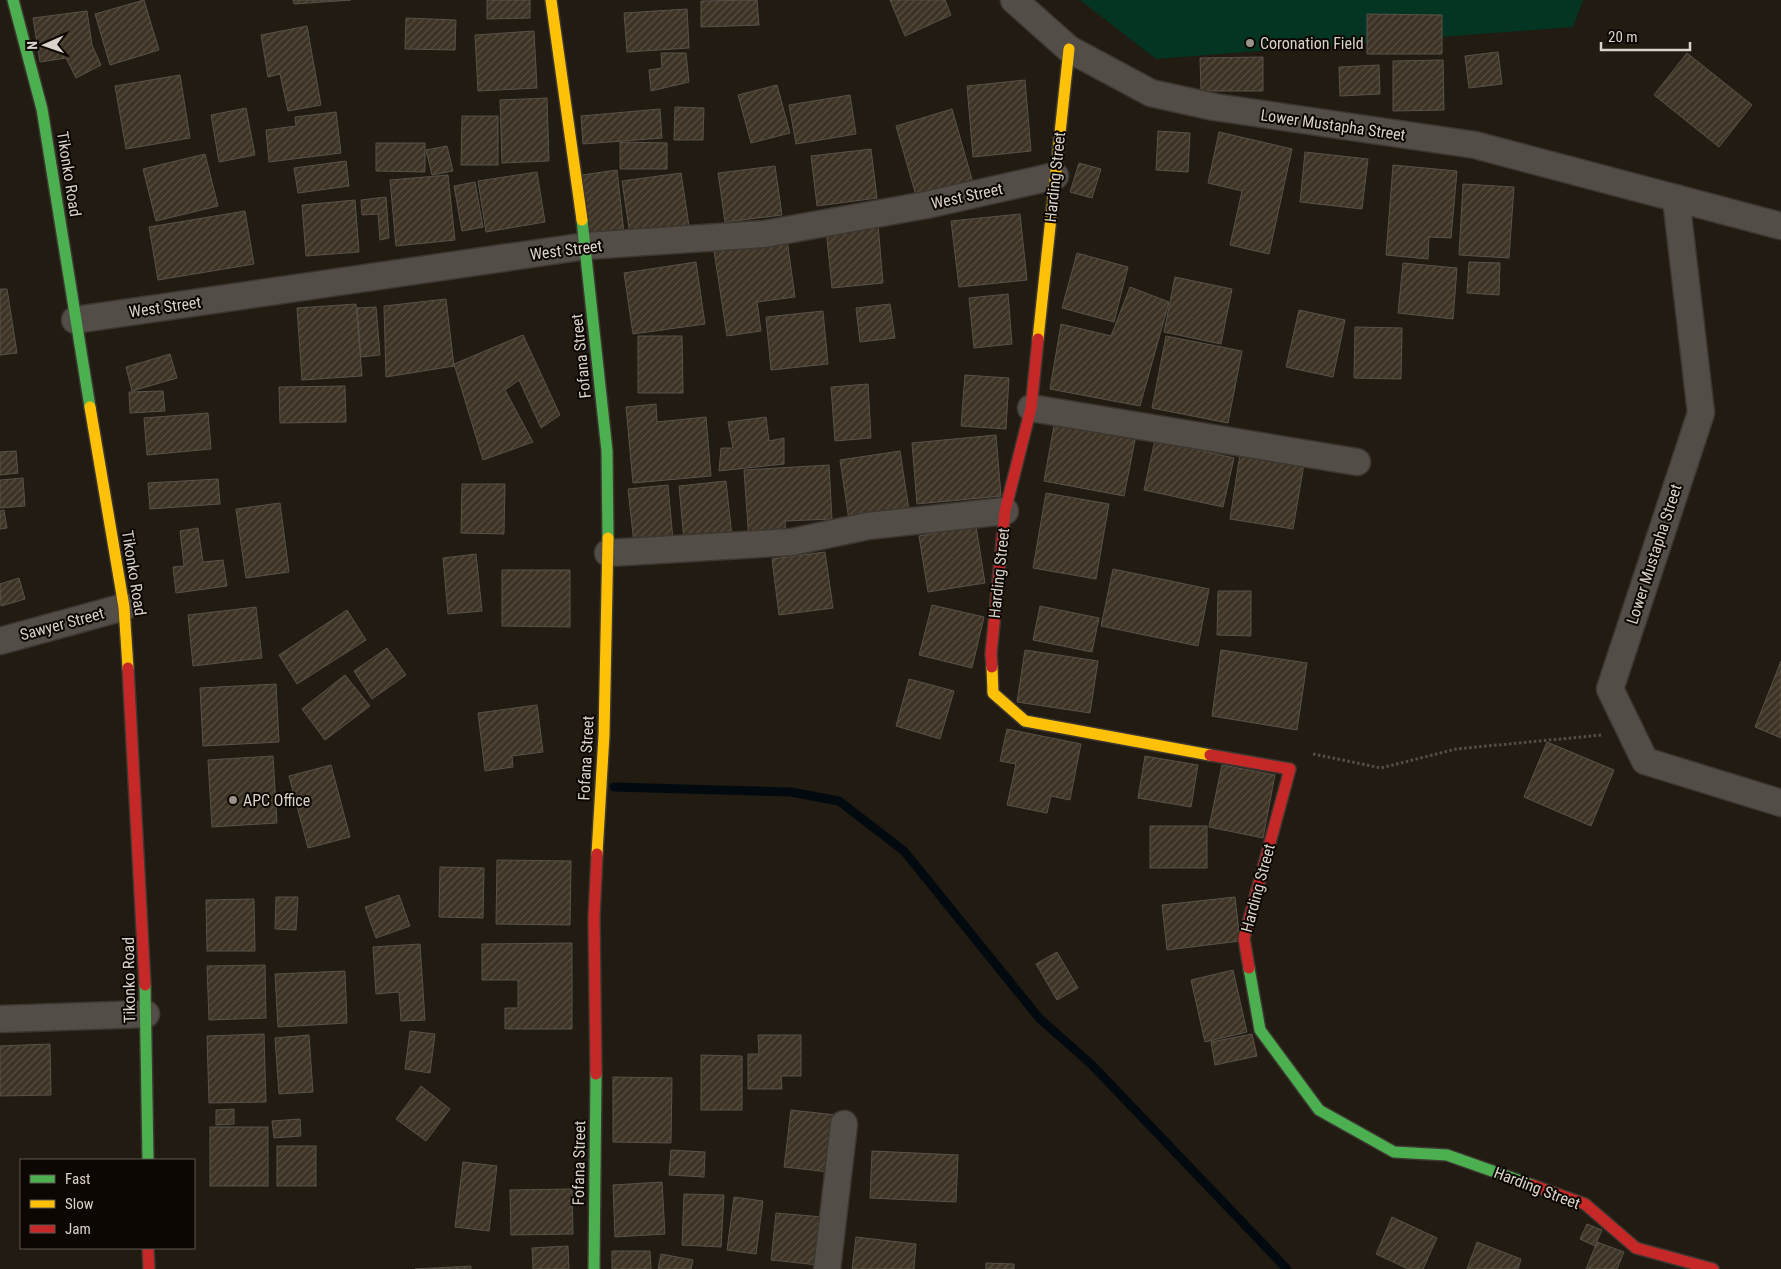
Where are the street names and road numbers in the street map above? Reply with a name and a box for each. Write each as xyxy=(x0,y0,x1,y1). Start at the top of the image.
street label: Lower Mustapha Street xyxy=(1259,105,1407,145)
street label: Tikonko Road xyxy=(53,130,85,218)
street label: Harding Street xyxy=(1041,131,1069,223)
street label: West Street xyxy=(929,179,1005,213)
street label: West Street xyxy=(529,236,603,264)
street label: West Street xyxy=(128,293,203,321)
street label: Fofana Street xyxy=(567,313,595,399)
street label: Lower Mustapha Street xyxy=(1622,481,1686,626)
street label: Harding Street xyxy=(985,527,1013,619)
street label: Tikonko Road xyxy=(118,529,150,617)
street label: Sawyer Street xyxy=(18,604,106,644)
street label: Fofana Street xyxy=(574,715,598,801)
street label: Harding Street xyxy=(1237,841,1279,934)
street label: Tikonko Road xyxy=(119,937,139,1023)
street label: Fofana Street xyxy=(569,1120,589,1206)
street label: Harding Street xyxy=(1491,1163,1583,1213)

